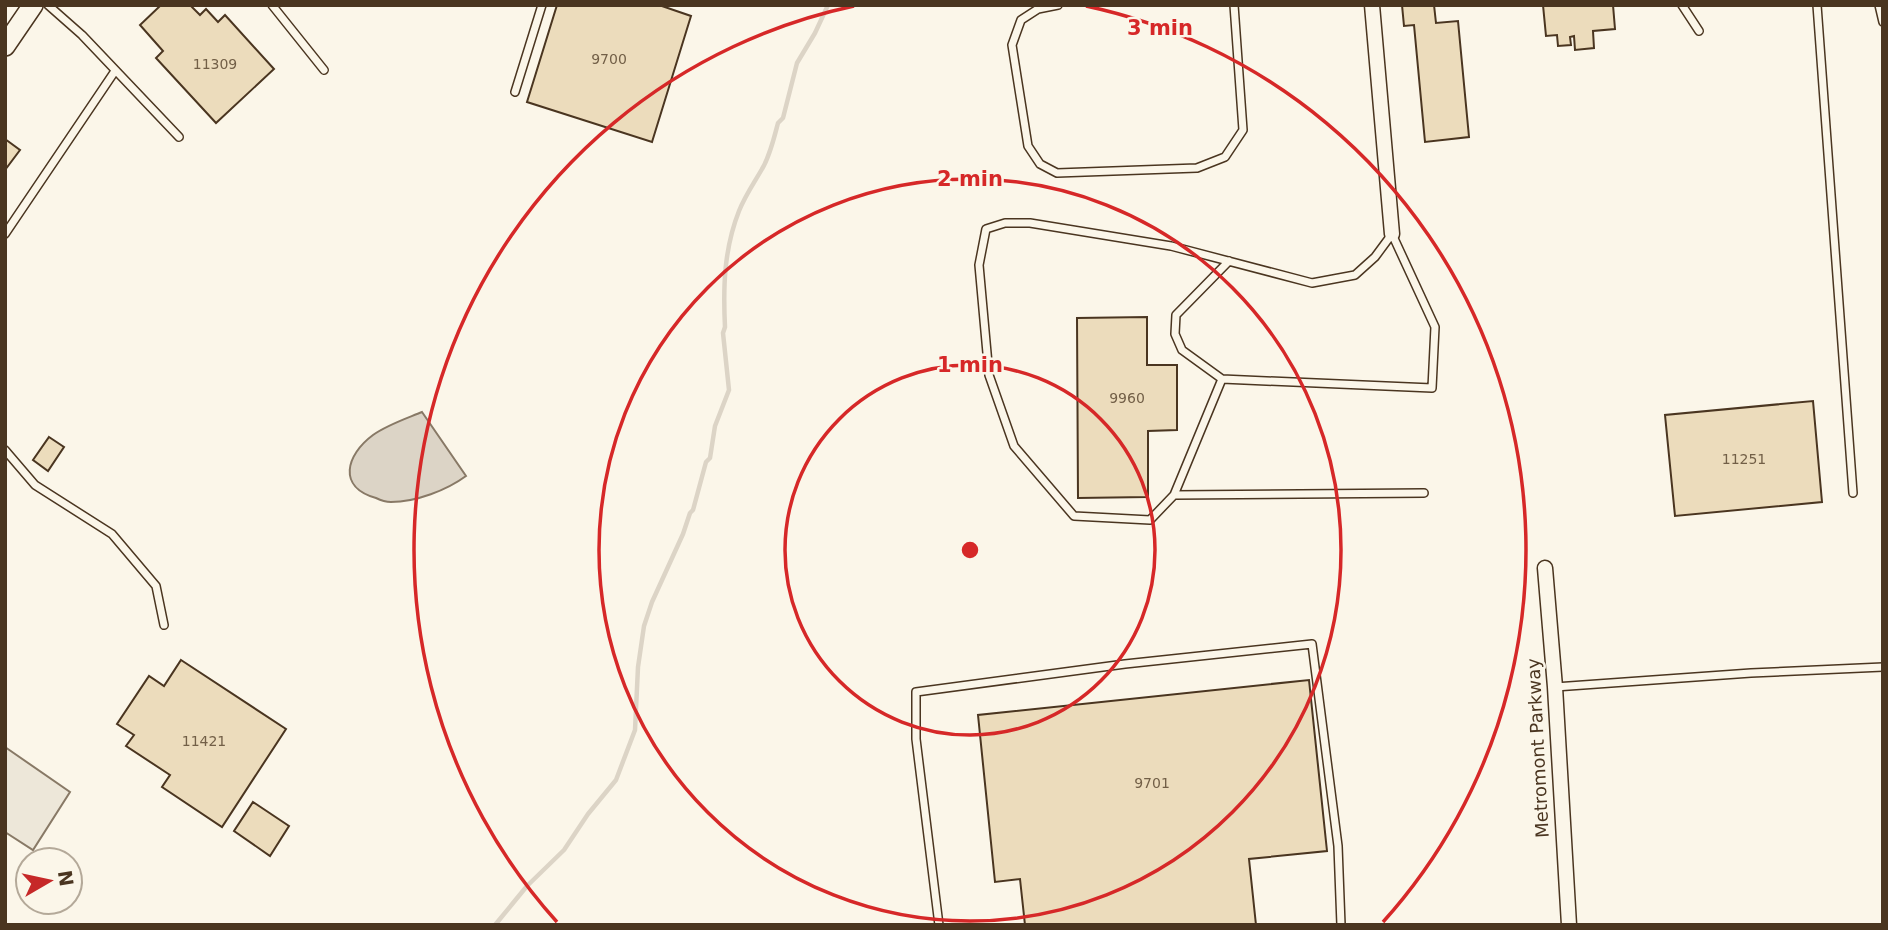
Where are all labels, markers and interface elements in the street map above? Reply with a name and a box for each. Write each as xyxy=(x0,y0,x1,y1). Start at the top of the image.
text: 3 min xyxy=(1127,16,1193,40)
house number: 9700 xyxy=(591,51,627,67)
house number: 11309 xyxy=(193,56,237,72)
text: 2 min xyxy=(937,167,1003,191)
text: 1 min xyxy=(937,353,1003,377)
house number: 9960 xyxy=(1109,390,1145,406)
house number: 11251 xyxy=(1722,451,1766,467)
centre of rings xyxy=(958,538,982,562)
street label: Metromont Parkway xyxy=(1522,657,1553,838)
house number: 11421 xyxy=(182,733,226,749)
house number: 9701 xyxy=(1134,775,1170,791)
north arrow xyxy=(14,846,84,916)
text: N xyxy=(54,869,78,888)

